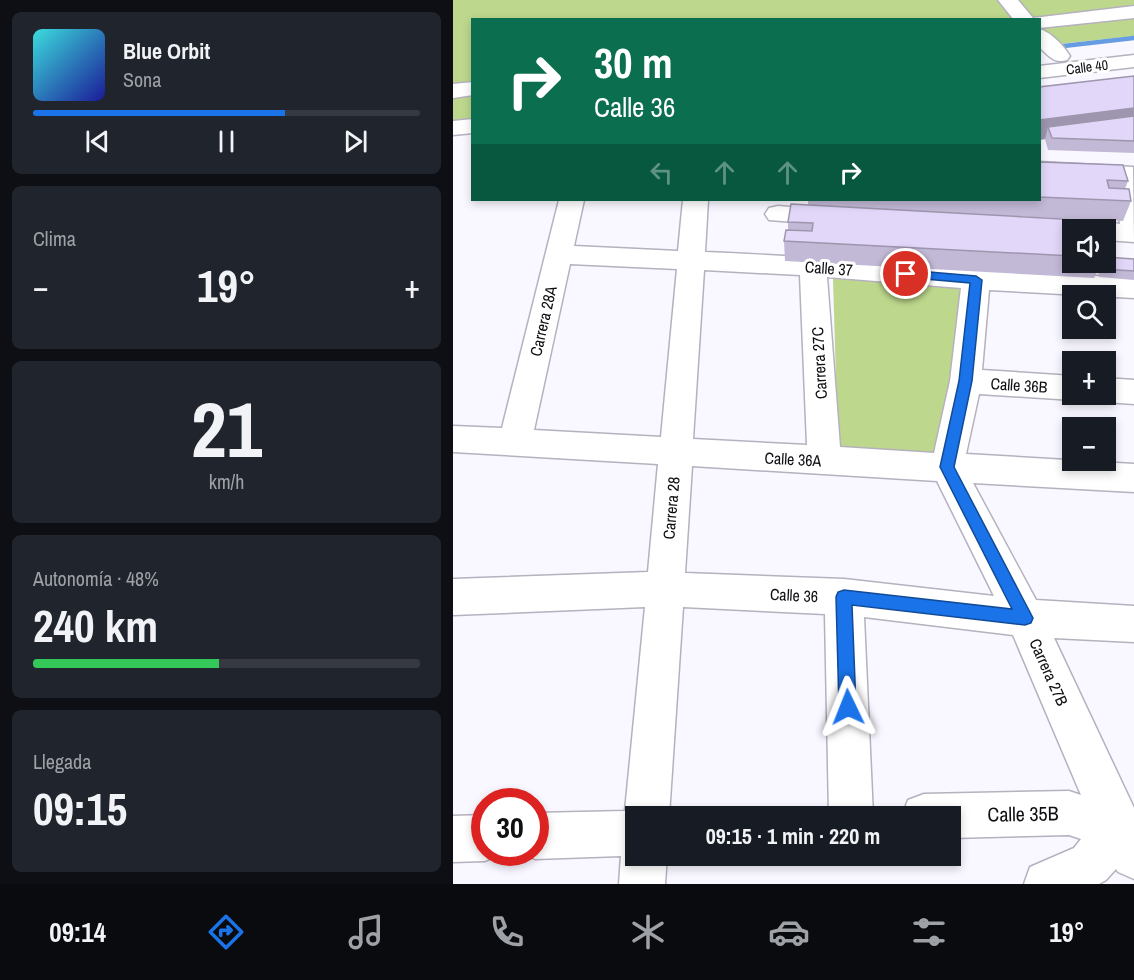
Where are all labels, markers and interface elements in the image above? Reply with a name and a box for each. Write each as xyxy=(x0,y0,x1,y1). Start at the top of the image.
text: 30 m xyxy=(594,35,673,91)
text: Blue Orbit xyxy=(123,36,210,66)
icon: right xyxy=(495,42,573,120)
street label: Calle 40 xyxy=(1065,56,1109,78)
text: Sona xyxy=(123,66,161,93)
text: Calle 36 xyxy=(594,89,675,125)
icon: previous xyxy=(81,125,114,158)
icon: pause xyxy=(210,125,243,158)
icon: next xyxy=(339,125,372,158)
icon: left xyxy=(645,156,678,189)
icon: ahead xyxy=(708,156,741,189)
icon: ahead xyxy=(771,156,804,189)
icon: right xyxy=(834,156,867,189)
map controls xyxy=(1062,219,1116,471)
button: sound xyxy=(1062,219,1116,273)
text: Clima xyxy=(33,225,76,252)
pin xyxy=(880,248,931,299)
text: 19° xyxy=(197,255,256,316)
street label: Calle 37 xyxy=(804,255,854,281)
icon: arrive xyxy=(889,257,922,290)
text: − xyxy=(33,264,49,308)
text: + xyxy=(404,264,420,308)
street label: Carrera 28A xyxy=(524,283,562,358)
button: search xyxy=(1062,285,1116,339)
street label: Carrera 27C xyxy=(806,326,832,400)
button: + xyxy=(1062,351,1116,405)
street label: Calle 36B xyxy=(990,372,1048,398)
text: 21 xyxy=(191,376,262,481)
button: − xyxy=(1062,417,1116,471)
street label: Calle 36A xyxy=(764,447,822,471)
text: km/h xyxy=(209,468,244,495)
street label: Carrera 28 xyxy=(657,476,685,540)
text: Autonomía · 48% xyxy=(33,565,159,592)
street label: Calle 36 xyxy=(769,583,819,607)
text: 240 km xyxy=(33,595,158,656)
street label: Carrera 27B xyxy=(1024,635,1074,709)
position arrow xyxy=(816,675,880,739)
text: Llegada xyxy=(33,748,91,775)
text: 09:15 xyxy=(33,778,127,839)
speed limit sign: 30 xyxy=(471,788,549,866)
street label: Calle 35B xyxy=(987,799,1059,828)
text: 09:15 · 1 min · 220 m xyxy=(706,821,880,851)
icon: directions xyxy=(205,911,247,953)
icon: music xyxy=(345,911,387,953)
icon: phone xyxy=(486,911,528,953)
icon: climate xyxy=(627,911,669,953)
icon: car xyxy=(768,911,810,953)
icon: filters xyxy=(908,911,950,953)
text: 09:14 xyxy=(49,914,106,950)
text: 19° xyxy=(1049,914,1085,950)

